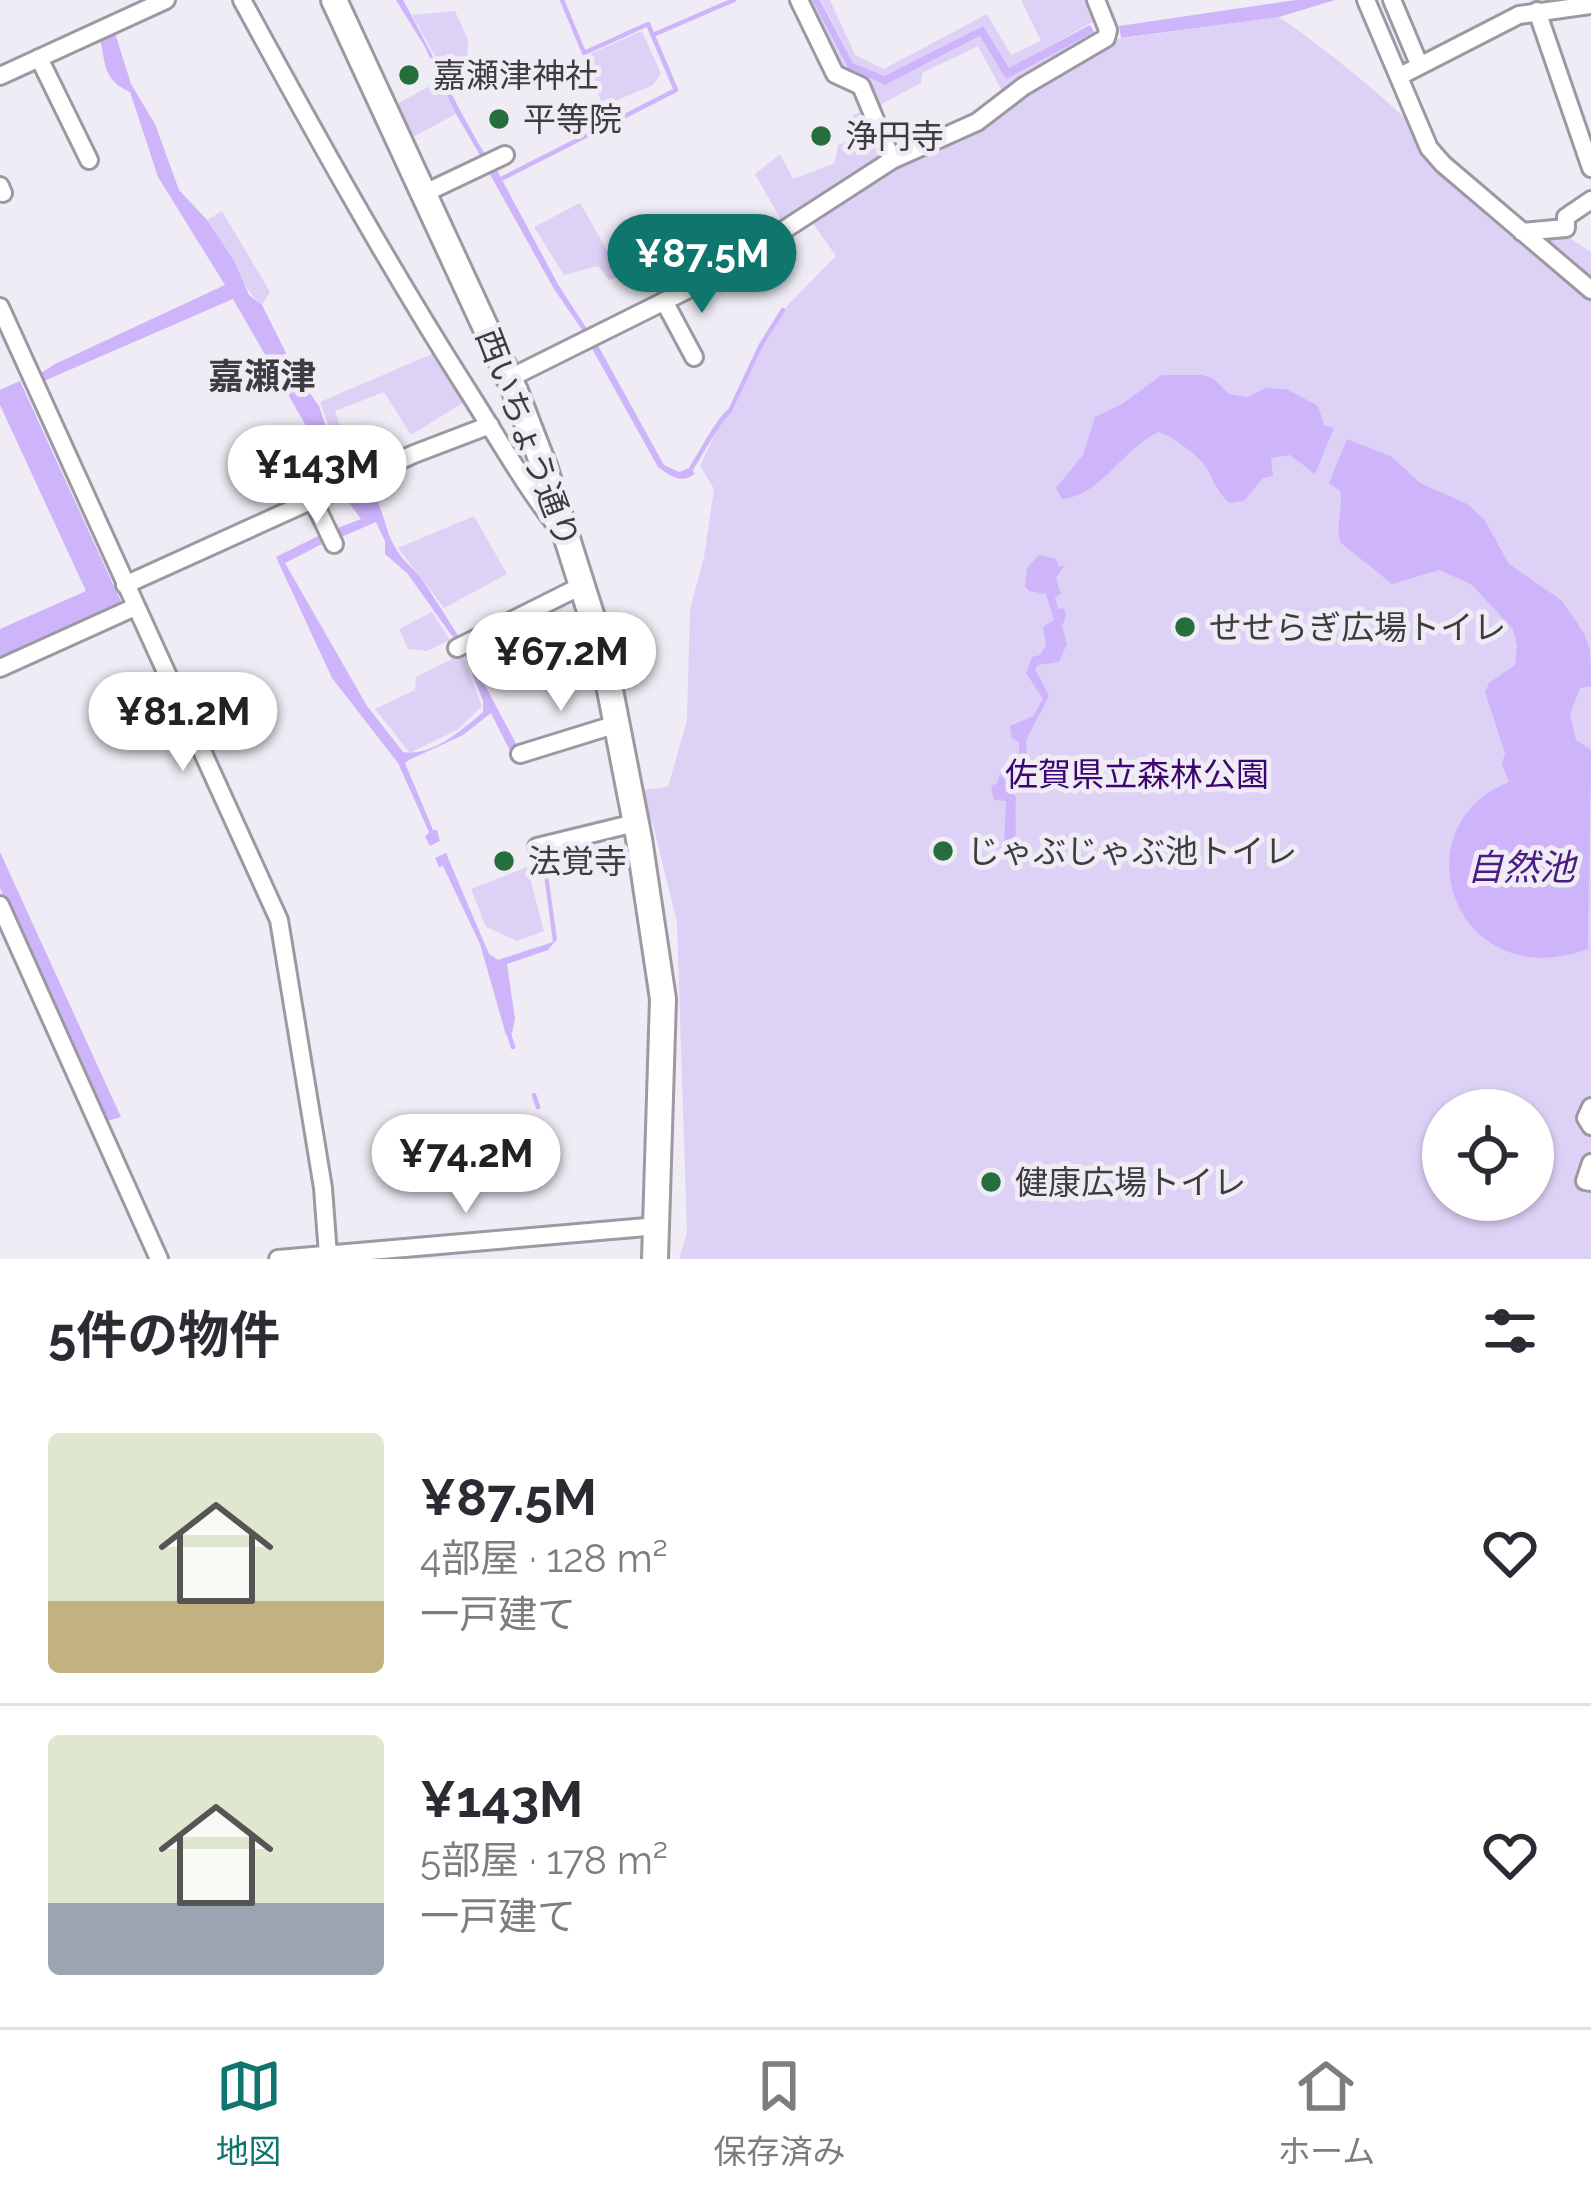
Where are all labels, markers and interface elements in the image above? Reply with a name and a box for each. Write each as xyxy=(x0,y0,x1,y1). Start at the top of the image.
place label: 嘉瀬津神社 xyxy=(433,56,598,95)
marker: 嘉瀬津神社 xyxy=(396,62,422,88)
place label: 平等院 xyxy=(523,100,622,139)
marker: 平等院 xyxy=(486,106,512,132)
place label: 浄円寺 xyxy=(845,117,944,156)
marker: 浄円寺 xyxy=(808,123,834,149)
pin: ¥87.5M xyxy=(604,214,800,316)
text: ¥87.5M xyxy=(634,230,770,276)
street label: 西いちょう通り xyxy=(468,323,588,553)
district label: 嘉瀬津 xyxy=(208,355,316,397)
pin: ¥143M xyxy=(233,425,401,527)
text: ¥143M xyxy=(255,441,379,487)
place label: せせらぎ広場トイレ xyxy=(1209,608,1506,647)
pin: ¥67.2M xyxy=(463,612,659,714)
marker: せせらぎ広場トイレ xyxy=(1172,614,1198,640)
text: ¥67.2M xyxy=(493,628,629,674)
pin: ¥81.2M xyxy=(85,672,281,774)
text: ¥81.2M xyxy=(115,688,251,734)
park label: 佐賀県立森林公園 xyxy=(1005,755,1269,794)
place label: じゃぶじゃぶ池トイレ xyxy=(967,832,1297,871)
marker: じゃぶじゃぶ池トイレ xyxy=(930,838,956,864)
place label: 法覚寺 xyxy=(528,842,627,881)
water label: 自然池 xyxy=(1467,846,1578,888)
marker: 法覚寺 xyxy=(491,848,517,874)
map controls xyxy=(1422,1089,1554,1221)
button: locate xyxy=(1422,1089,1554,1221)
pin: ¥74.2M xyxy=(368,1114,564,1216)
text: ¥74.2M xyxy=(399,1130,533,1176)
place label: 健康広場トイレ xyxy=(1015,1163,1246,1202)
marker: 健康広場トイレ xyxy=(978,1169,1004,1195)
icon: filters xyxy=(1477,1298,1543,1364)
text: 5件の物件 xyxy=(48,1305,280,1365)
text: ¥87.5M xyxy=(420,1467,597,1527)
icon: home xyxy=(144,1481,288,1625)
icon: heart xyxy=(1477,1520,1543,1586)
text: 4部屋 · 128 m² xyxy=(420,1535,668,1581)
text: 一戸建て xyxy=(420,1591,576,1637)
text: ¥143M xyxy=(420,1769,583,1829)
icon: home xyxy=(144,1783,288,1927)
icon: heart xyxy=(1477,1822,1543,1888)
text: 5部屋 · 178 m² xyxy=(420,1837,668,1883)
text: 一戸建て xyxy=(420,1893,576,1939)
tab: 地図 xyxy=(216,2053,282,2173)
tab: 保存済み xyxy=(713,2053,845,2173)
tab: ホーム xyxy=(1277,2053,1375,2173)

